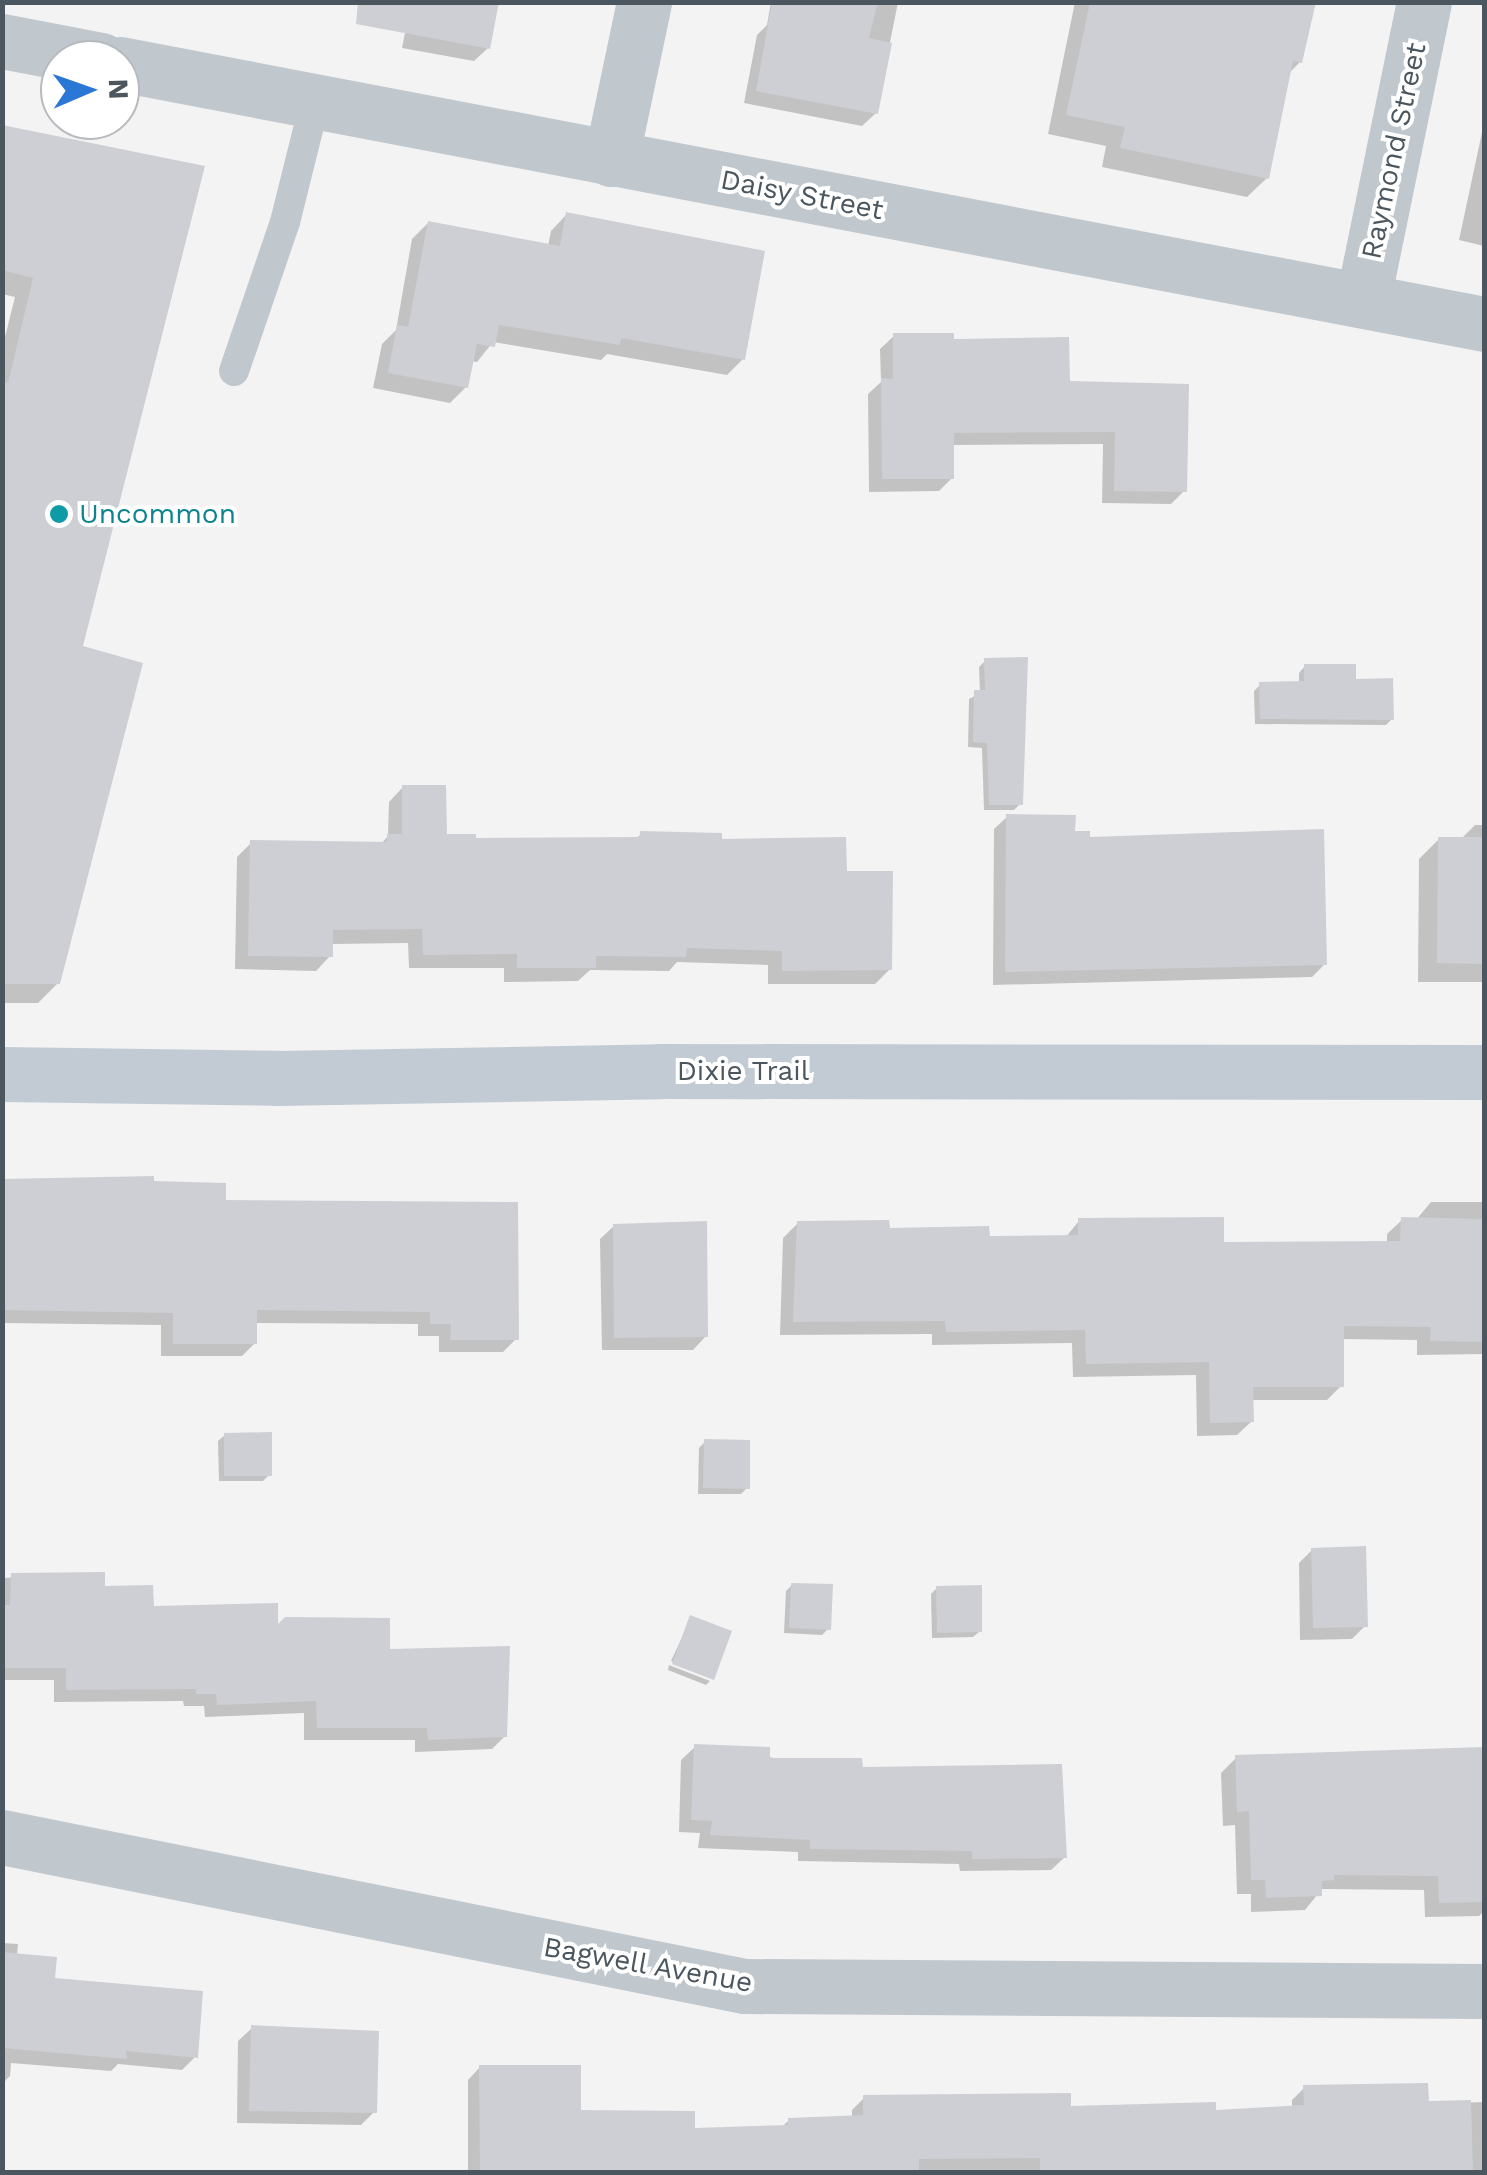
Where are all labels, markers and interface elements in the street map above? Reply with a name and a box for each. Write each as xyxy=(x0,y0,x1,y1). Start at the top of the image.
north arrow xyxy=(40,40,140,140)
street label: Raymond Street xyxy=(1355,40,1433,262)
text: N xyxy=(102,78,135,100)
street label: Daisy Street xyxy=(717,163,887,227)
place label: Uncommon xyxy=(79,497,236,531)
marker: Uncommon xyxy=(48,503,70,525)
street label: Dixie Trail xyxy=(676,1054,810,1088)
street label: Bagwell Avenue xyxy=(540,1930,756,2000)

